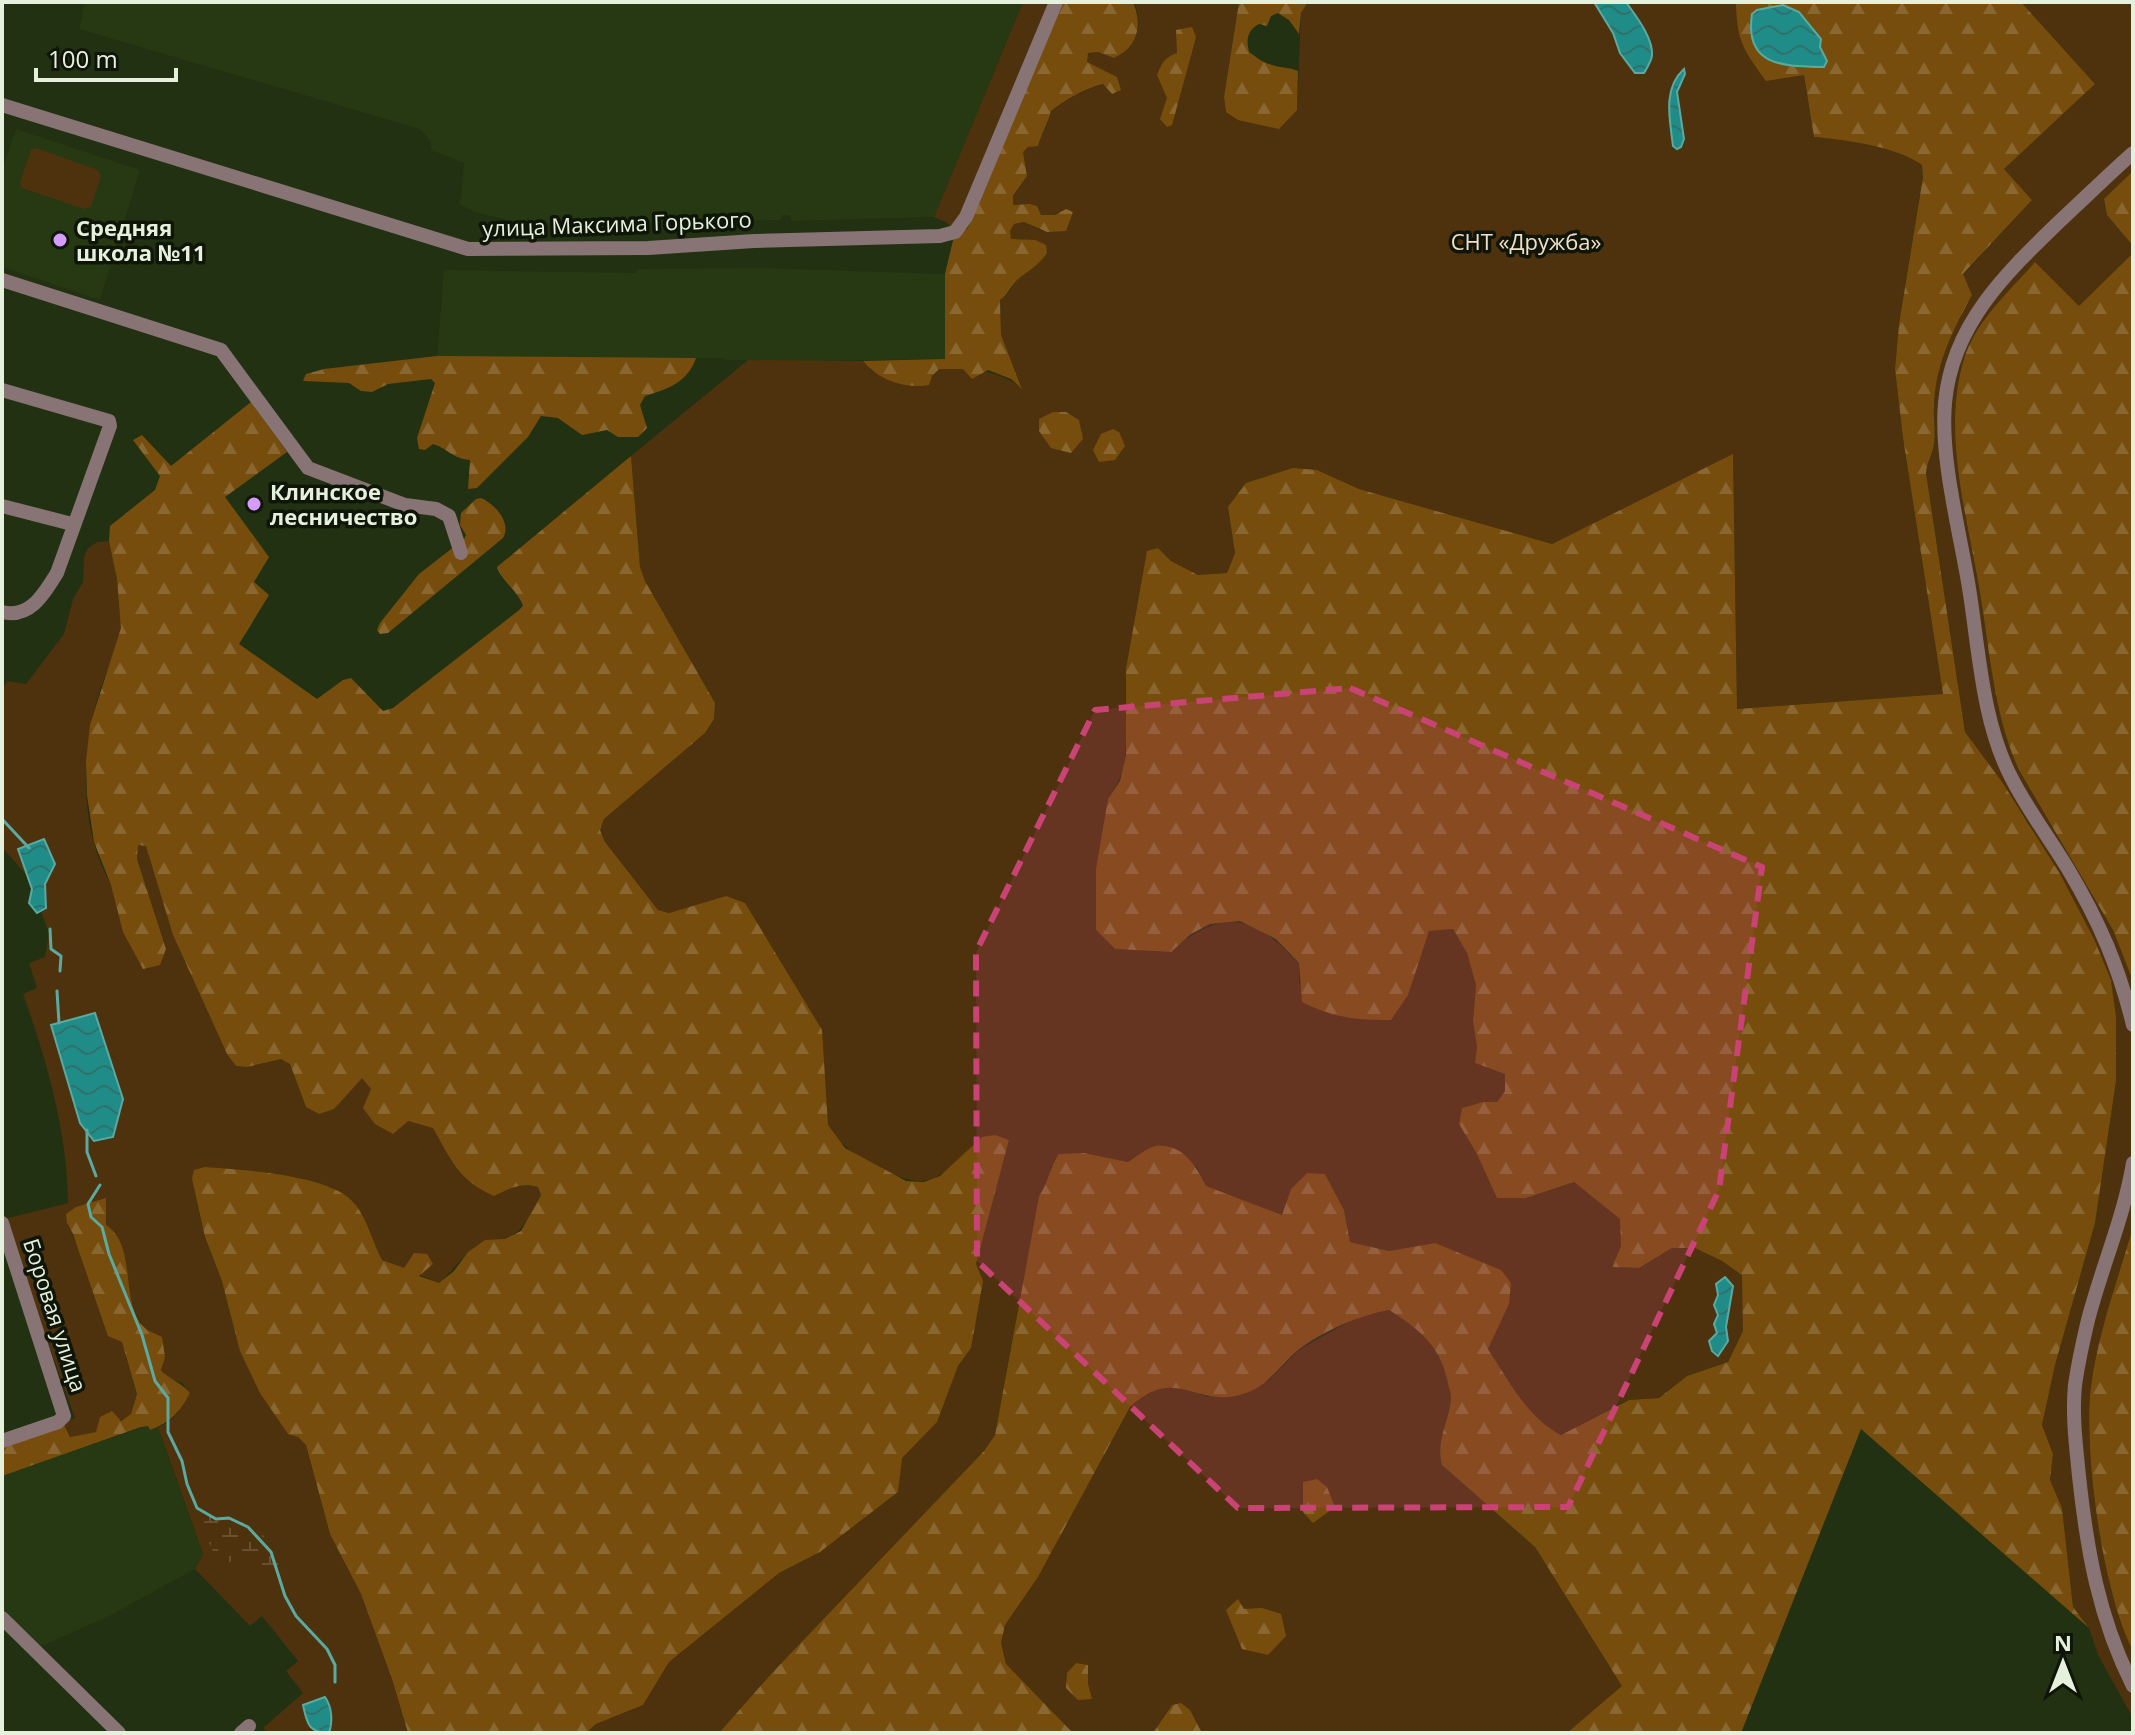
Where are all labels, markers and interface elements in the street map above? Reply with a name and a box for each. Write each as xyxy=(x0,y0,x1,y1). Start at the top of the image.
scale bar xyxy=(36,32,176,82)
text: 100 m xyxy=(48,42,118,75)
street label: улица Максима Горького xyxy=(482,203,752,243)
place label: Средняя школа №11 xyxy=(76,212,206,267)
park label: СНТ «Дружба» xyxy=(1451,226,1601,256)
marker: Средняя школа №11 xyxy=(51,231,69,249)
place label: Клинское лесничество xyxy=(270,476,417,531)
marker: Клинское лесничество xyxy=(245,495,263,513)
street label: Боровая улица xyxy=(17,1234,95,1396)
north arrow xyxy=(2023,1623,2103,1703)
text: N xyxy=(2054,1627,2072,1657)

